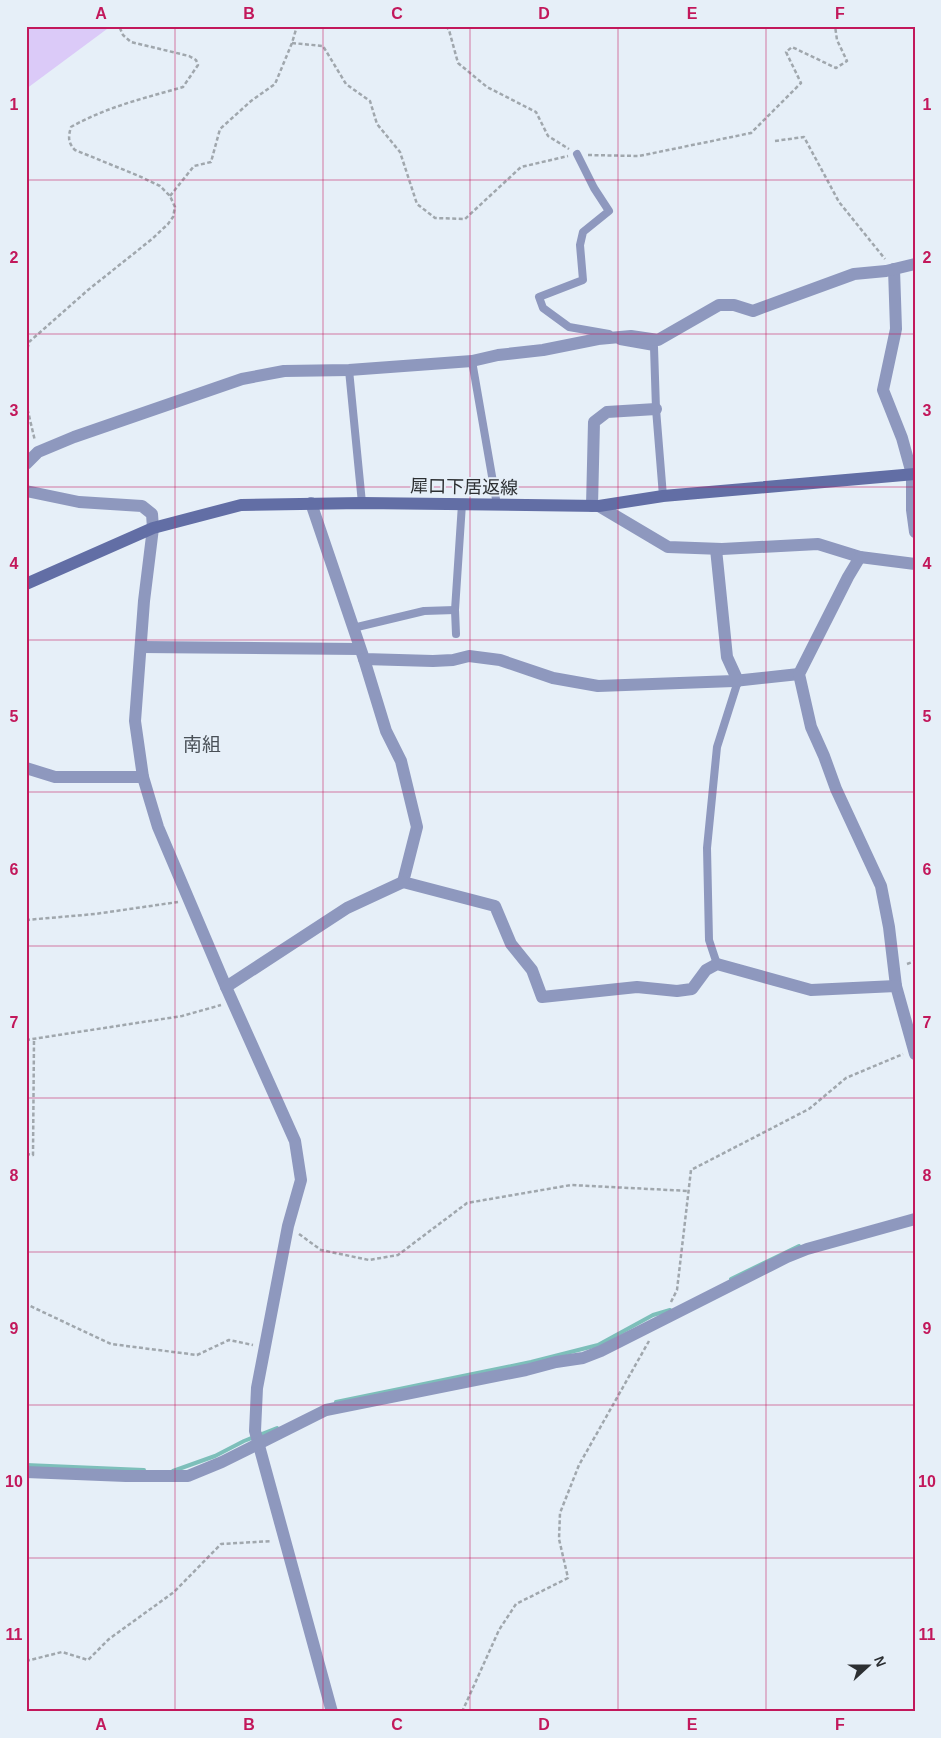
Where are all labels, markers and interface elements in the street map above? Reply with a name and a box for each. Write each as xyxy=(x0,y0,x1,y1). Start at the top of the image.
text: A xyxy=(95,5,107,22)
text: B xyxy=(243,5,255,22)
text: C xyxy=(391,5,403,22)
text: D xyxy=(538,5,550,22)
text: E xyxy=(687,5,698,22)
text: F xyxy=(835,5,845,22)
text: 1 xyxy=(10,96,19,113)
text: 1 xyxy=(923,96,932,113)
text: 2 xyxy=(10,249,19,266)
text: 2 xyxy=(923,249,932,266)
text: 3 xyxy=(10,402,19,419)
text: 3 xyxy=(923,402,932,419)
street label: 犀口下居返線 xyxy=(410,476,518,498)
text: 4 xyxy=(10,555,19,572)
text: 4 xyxy=(923,555,932,572)
text: 5 xyxy=(10,708,19,725)
text: 5 xyxy=(923,708,932,725)
district label: 南組 xyxy=(183,734,221,755)
text: 6 xyxy=(10,861,19,878)
text: 6 xyxy=(923,861,932,878)
text: 7 xyxy=(10,1014,19,1031)
text: 7 xyxy=(923,1014,932,1031)
text: 8 xyxy=(10,1167,19,1184)
text: 8 xyxy=(923,1167,932,1184)
text: 9 xyxy=(10,1320,19,1337)
text: 9 xyxy=(923,1320,932,1337)
text: 10 xyxy=(5,1473,23,1490)
text: 10 xyxy=(918,1473,936,1490)
text: 11 xyxy=(6,1626,23,1643)
text: 11 xyxy=(919,1626,936,1643)
north arrow xyxy=(844,1640,894,1690)
text: N xyxy=(871,1654,889,1669)
text: A xyxy=(95,1716,107,1733)
text: B xyxy=(243,1716,255,1733)
text: C xyxy=(391,1716,403,1733)
text: D xyxy=(538,1716,550,1733)
text: E xyxy=(687,1716,698,1733)
text: F xyxy=(835,1716,845,1733)

